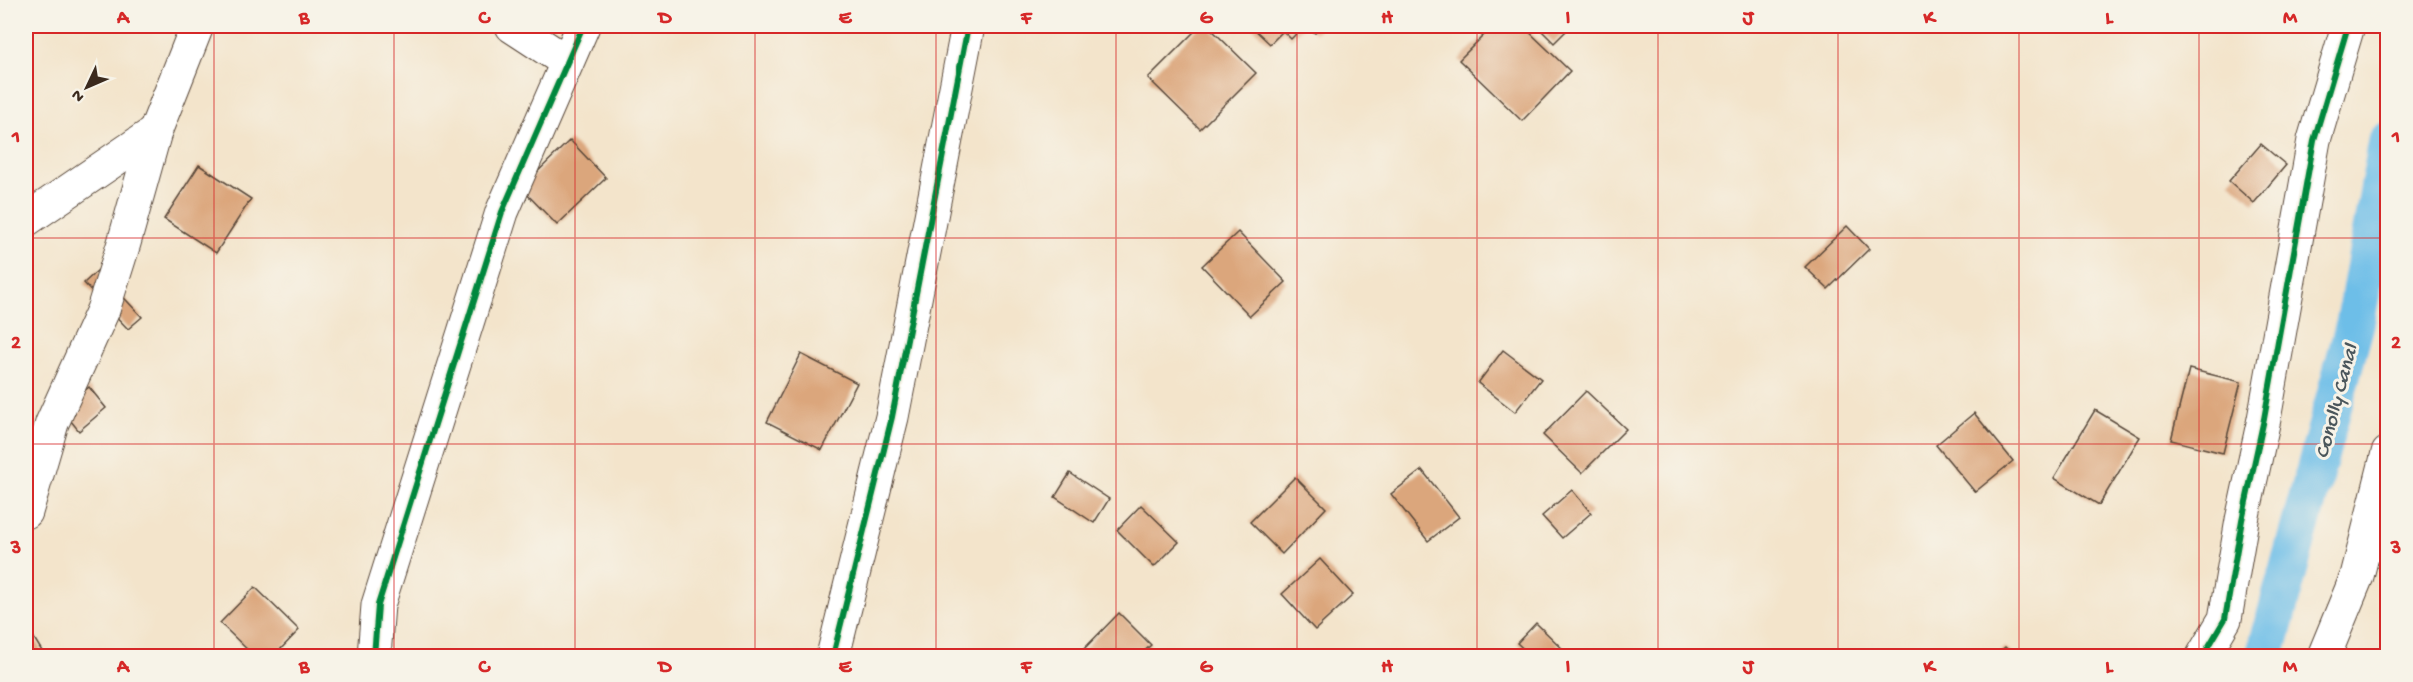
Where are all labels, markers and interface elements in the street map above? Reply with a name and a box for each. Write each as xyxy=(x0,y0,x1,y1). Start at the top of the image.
text: A xyxy=(116,8,131,31)
text: B xyxy=(298,8,310,31)
text: C xyxy=(478,8,492,31)
text: D xyxy=(656,8,672,31)
text: E xyxy=(839,8,853,31)
text: F xyxy=(1020,8,1033,31)
text: G xyxy=(1200,8,1214,31)
text: H xyxy=(1381,8,1393,31)
text: I xyxy=(1566,8,1571,31)
text: J xyxy=(1742,8,1755,31)
text: K xyxy=(1922,8,1937,31)
text: L xyxy=(2105,8,2114,31)
text: M xyxy=(2283,8,2298,31)
north arrow xyxy=(57,57,117,117)
text: N xyxy=(68,84,89,105)
text: 1 xyxy=(11,127,20,150)
text: 1 xyxy=(2391,127,2400,150)
text: 2 xyxy=(11,333,21,356)
text: 2 xyxy=(2391,333,2401,356)
water label: Conolly Canal xyxy=(2311,341,2366,462)
text: 3 xyxy=(10,538,21,561)
text: 3 xyxy=(2390,538,2401,561)
text: A xyxy=(116,657,131,680)
text: B xyxy=(298,657,310,680)
text: C xyxy=(478,657,492,680)
text: D xyxy=(656,657,672,680)
text: E xyxy=(839,657,853,680)
text: F xyxy=(1020,657,1033,680)
text: G xyxy=(1200,657,1214,680)
text: H xyxy=(1381,657,1393,680)
text: I xyxy=(1566,657,1571,680)
text: J xyxy=(1742,657,1755,680)
text: K xyxy=(1922,657,1937,680)
text: L xyxy=(2105,657,2114,680)
text: M xyxy=(2283,657,2298,680)

